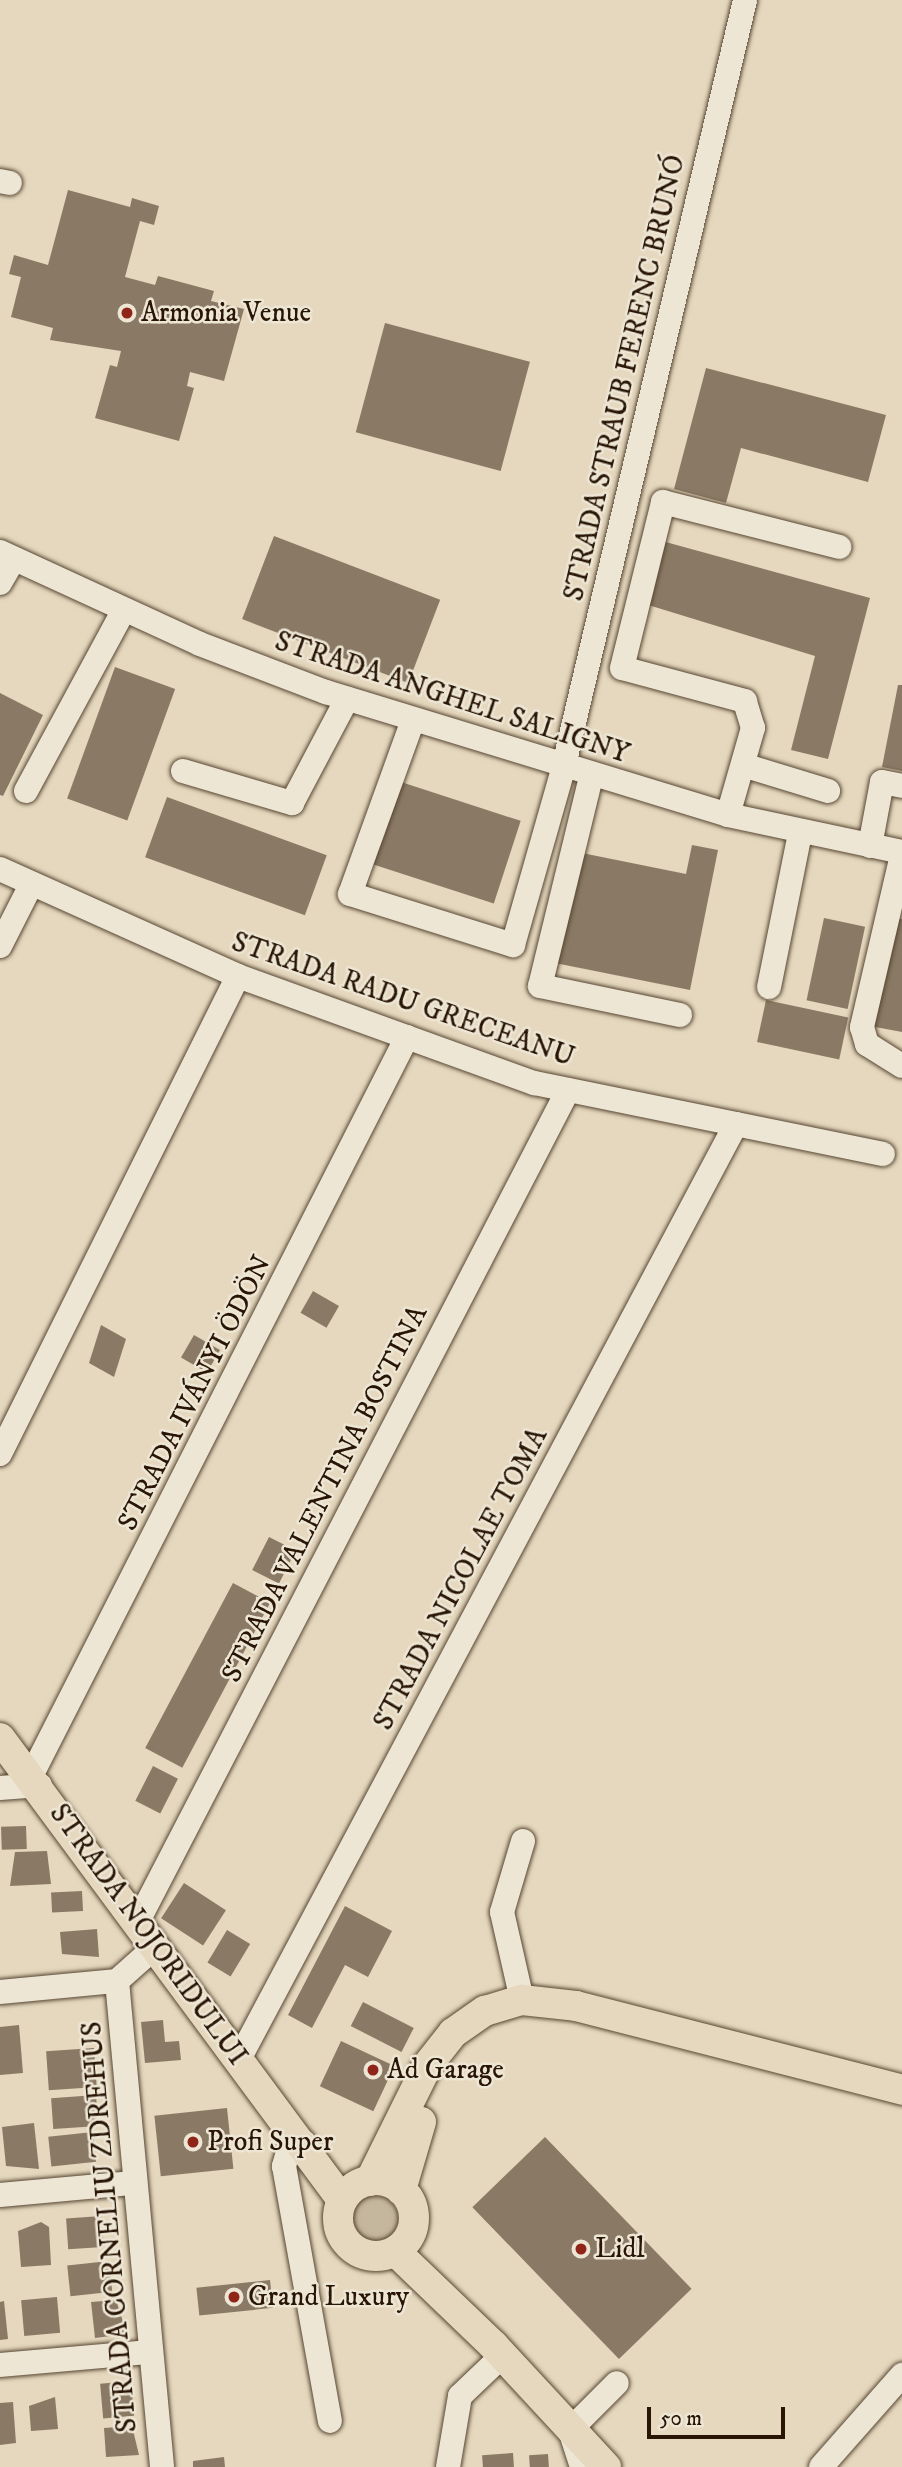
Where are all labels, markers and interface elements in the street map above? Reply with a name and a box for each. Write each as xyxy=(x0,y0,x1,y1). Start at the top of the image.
street label: STRADA STRAUB FERENC BRUNÓ xyxy=(557,152,693,604)
place label: Armonia Venue xyxy=(141,296,311,330)
marker: Armonia Venue xyxy=(119,305,135,321)
street label: STRADA ANGHEL SALIGNY xyxy=(271,625,633,771)
street label: STRADA RADU GRECEANU xyxy=(227,925,579,1075)
street label: STRADA IVÁNYI ÖDÖN xyxy=(111,1250,279,1536)
street label: STRADA VALENTINA BOSTINA xyxy=(215,1300,435,1688)
street label: STRADA NICOLAE TOMA xyxy=(367,1422,555,1736)
street label: STRADA NOJORIDULUI xyxy=(42,1798,254,2072)
street label: STRADA CORNELIU ZDREHUS xyxy=(75,2020,145,2434)
place label: Ad Garage xyxy=(387,2053,504,2087)
marker: Ad Garage xyxy=(365,2062,381,2078)
place label: Profi Super xyxy=(207,2125,333,2159)
marker: Profi Super xyxy=(185,2134,201,2150)
place label: Lidl xyxy=(595,2232,645,2266)
marker: Lidl xyxy=(573,2241,589,2257)
place label: Grand Luxury xyxy=(248,2280,409,2314)
marker: Grand Luxury xyxy=(226,2289,242,2305)
scale bar xyxy=(650,2394,788,2438)
text: 50 m xyxy=(660,2406,702,2432)

